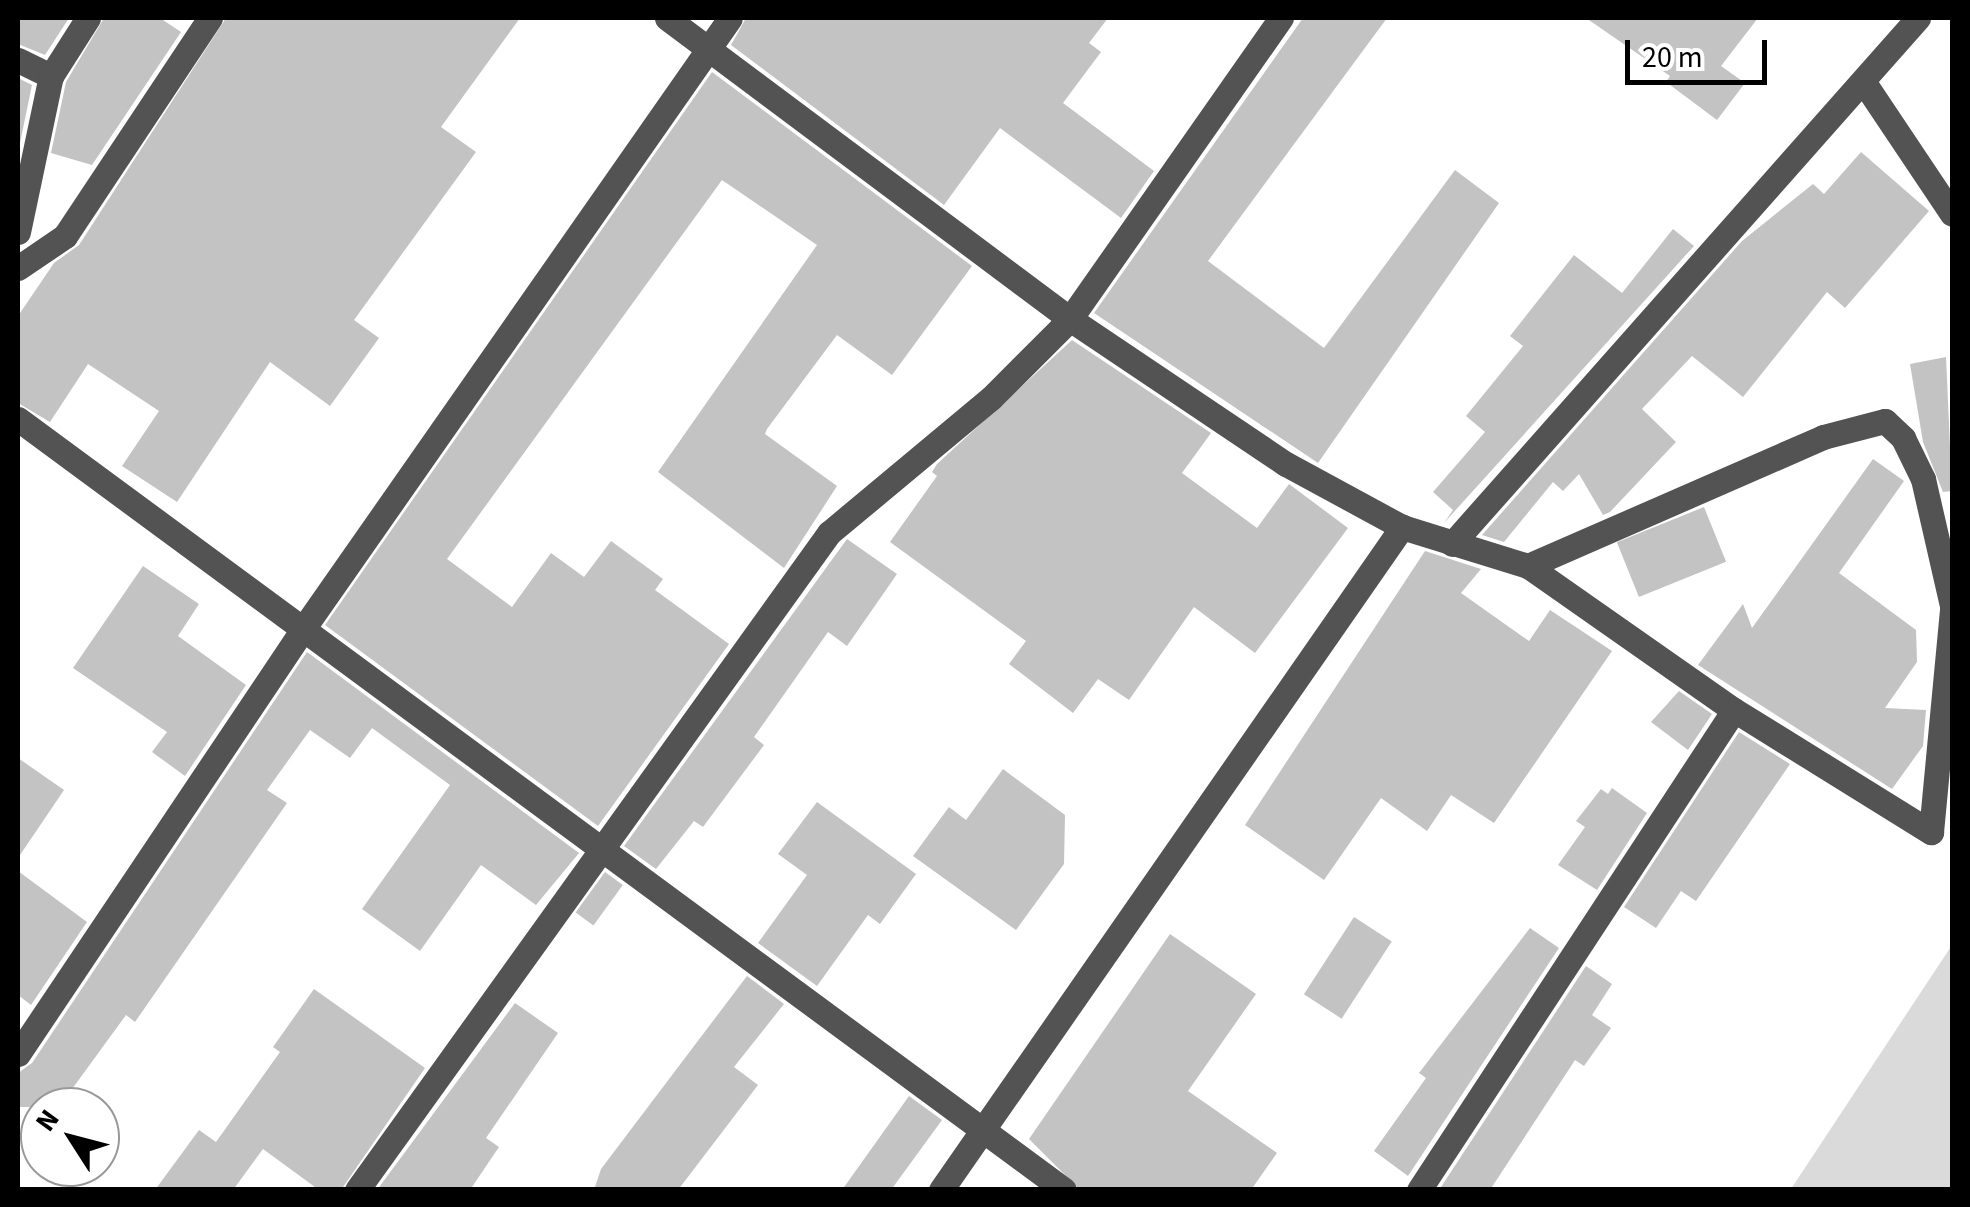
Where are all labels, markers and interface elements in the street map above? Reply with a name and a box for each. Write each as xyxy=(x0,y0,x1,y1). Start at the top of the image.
scale bar xyxy=(1630,20,1772,82)
text: 20 m xyxy=(1642,36,1703,79)
north arrow xyxy=(20,1087,120,1187)
text: N xyxy=(26,1101,69,1140)

